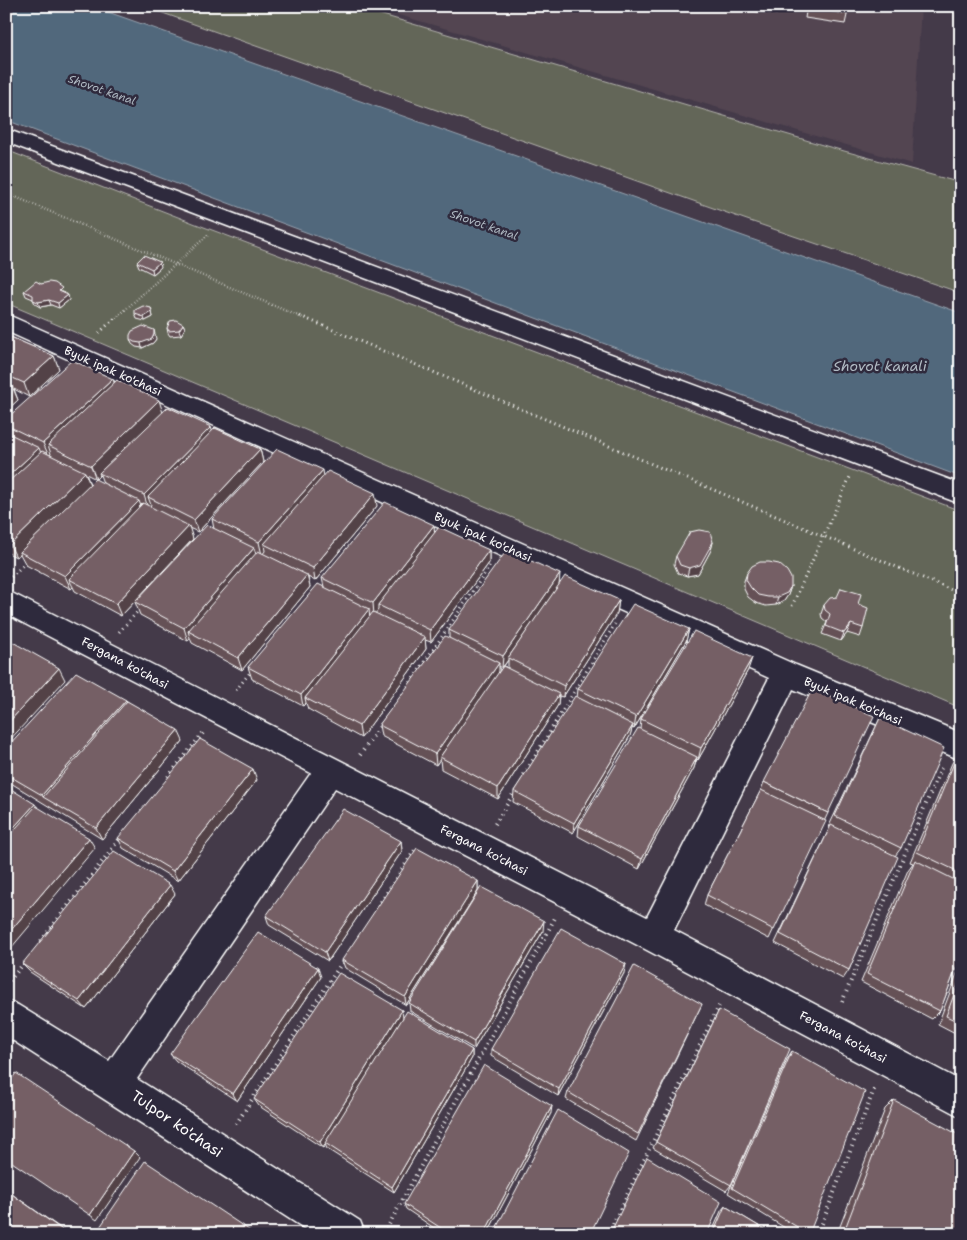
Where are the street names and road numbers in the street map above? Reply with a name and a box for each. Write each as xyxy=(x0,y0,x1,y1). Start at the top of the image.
street label: Byuk ipak ko'chasi xyxy=(62,342,164,400)
street label: Byuk ipak ko'chasi xyxy=(432,508,534,566)
street label: Fergana ko'chasi xyxy=(79,633,171,693)
street label: Byuk ipak ko'chasi xyxy=(801,673,905,729)
street label: Fergana ko'chasi xyxy=(437,821,531,879)
street label: Fergana ko'chasi xyxy=(797,1007,889,1067)
street label: Tulpor ko'chasi xyxy=(127,1086,227,1162)

